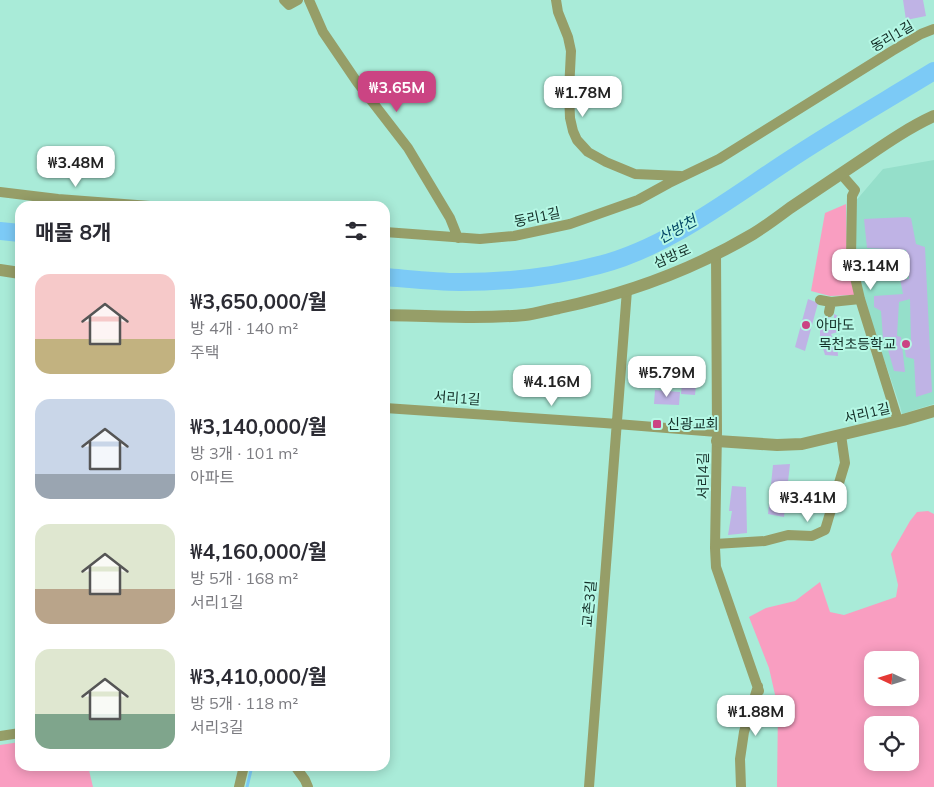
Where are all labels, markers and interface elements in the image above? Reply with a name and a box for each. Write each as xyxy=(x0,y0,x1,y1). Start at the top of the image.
street label: 동리1길 xyxy=(867,16,917,56)
pin: ₩3.65M xyxy=(356,70,438,113)
pin: ₩1.78M xyxy=(542,76,624,118)
text: ₩3.65M xyxy=(369,77,425,97)
text: ₩1.78M xyxy=(555,82,611,102)
pin: ₩3.48M xyxy=(35,146,117,188)
text: ₩3.48M xyxy=(48,152,104,172)
street label: 동리1길 xyxy=(512,203,562,231)
water label: 산방천 xyxy=(654,210,702,247)
icon: filters xyxy=(342,217,370,245)
text: 매물 8개 xyxy=(35,219,111,245)
street label: 삼방로 xyxy=(651,240,693,272)
pin: ₩3.14M xyxy=(830,248,912,291)
text: ₩3.14M xyxy=(843,255,899,275)
text: ₩3,650,000/월 xyxy=(190,288,327,314)
icon: home xyxy=(75,294,135,354)
place label: 아마도 xyxy=(816,316,855,334)
text: 방 4개 · 140 m² xyxy=(190,318,298,338)
marker: 아마도 xyxy=(800,319,812,331)
place label: 목천초등학교 xyxy=(819,335,896,353)
marker: 목천초등학교 xyxy=(900,338,912,350)
text: 주택 xyxy=(190,342,219,362)
pin: ₩5.79M xyxy=(626,356,708,398)
text: ₩5.79M xyxy=(639,362,695,382)
pin: ₩4.16M xyxy=(511,364,593,407)
text: ₩4.16M xyxy=(524,371,580,391)
street label: 서리1길 xyxy=(433,387,481,409)
street label: 서리1길 xyxy=(842,399,892,427)
text: ₩3,140,000/월 xyxy=(190,413,327,439)
place label: 신광교회 xyxy=(667,415,719,433)
marker: 신광교회 xyxy=(651,418,663,430)
icon: home xyxy=(75,419,135,479)
text: 방 3개 · 101 m² xyxy=(190,443,298,463)
street label: 서리4길 xyxy=(694,452,712,500)
text: 아파트 xyxy=(190,467,234,487)
pin: ₩3.41M xyxy=(767,480,849,523)
text: ₩3.41M xyxy=(780,487,836,507)
text: ₩4,160,000/월 xyxy=(190,538,327,564)
icon: home xyxy=(75,544,135,604)
text: 방 5개 · 168 m² xyxy=(190,568,298,588)
street label: 교촌3길 xyxy=(578,580,600,628)
text: 서리1길 xyxy=(190,592,244,612)
north arrow xyxy=(864,651,919,706)
map controls xyxy=(864,651,919,771)
text: ₩3,410,000/월 xyxy=(190,663,327,689)
icon: home xyxy=(75,669,135,729)
text: 방 5개 · 118 m² xyxy=(190,693,298,713)
pin: ₩1.88M xyxy=(715,694,797,737)
text: ₩1.88M xyxy=(728,701,784,721)
button: locate xyxy=(864,716,919,771)
text: 서리3길 xyxy=(190,717,244,737)

